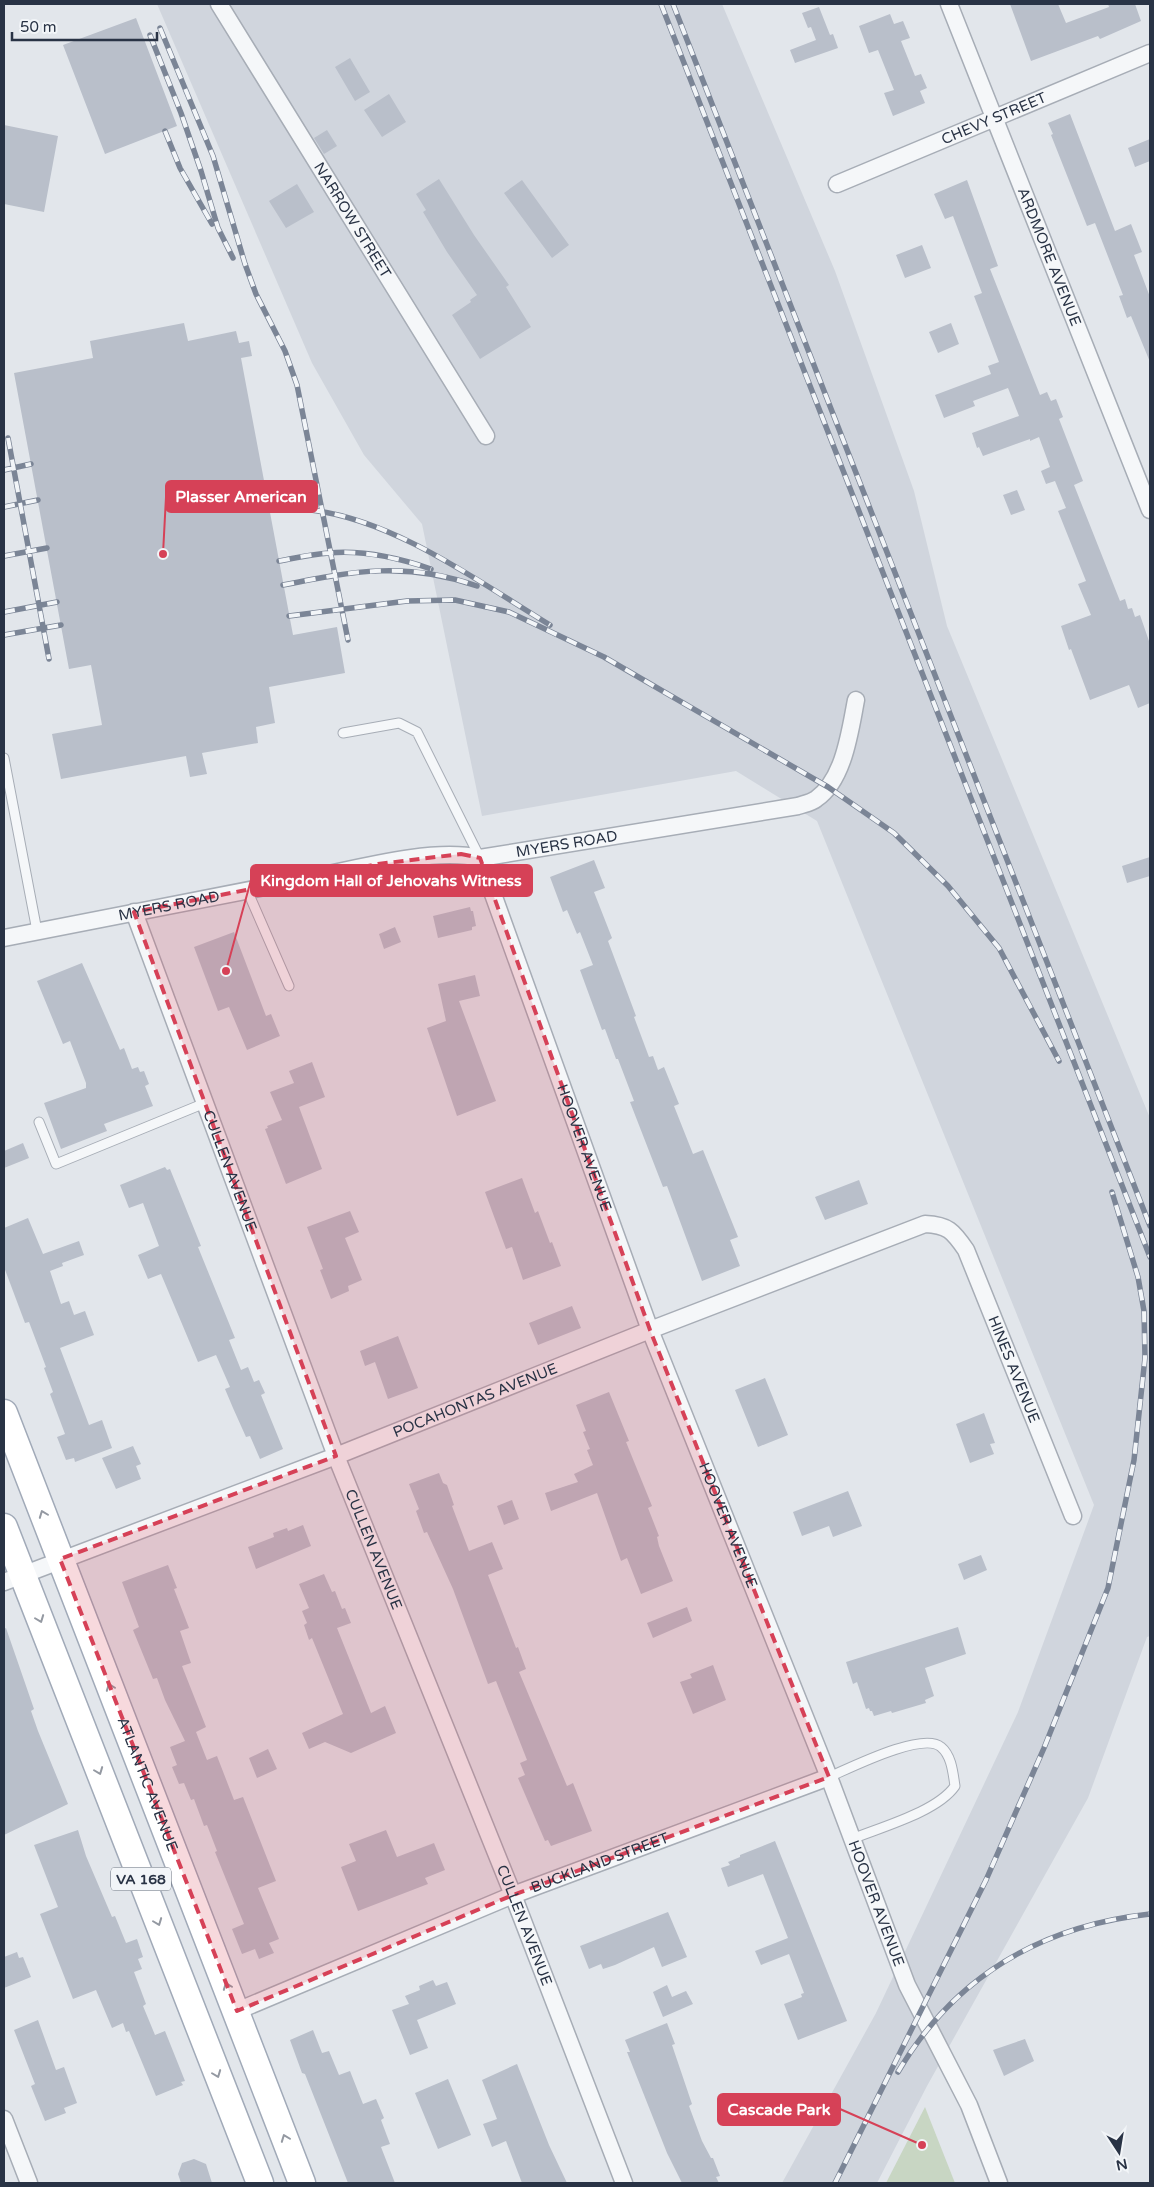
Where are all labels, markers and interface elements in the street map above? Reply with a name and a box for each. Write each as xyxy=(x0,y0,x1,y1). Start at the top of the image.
scale bar xyxy=(12,10,158,42)
text: 50 m xyxy=(20,18,57,36)
street label: CHEVY STREET xyxy=(939,88,1049,148)
street label: NARROW STREET xyxy=(310,159,395,281)
street label: ARDMORE AVENUE xyxy=(1014,185,1085,329)
callout: Plasser American xyxy=(166,481,317,512)
text: Plasser American xyxy=(175,487,307,507)
street label: MYERS ROAD xyxy=(515,827,619,861)
callout: Kingdom Hall of Jehovahs Witness xyxy=(251,865,532,896)
text: Kingdom Hall of Jehovahs Witness xyxy=(260,871,522,891)
street label: MYERS ROAD xyxy=(117,887,221,925)
street label: HOOVER AVENUE xyxy=(553,1082,615,1214)
street label: CULLEN AVENUE xyxy=(199,1108,261,1234)
street label: HINES AVENUE xyxy=(984,1313,1044,1425)
street label: POCAHONTAS AVENUE xyxy=(390,1359,560,1441)
street label: HOOVER AVENUE xyxy=(695,1460,761,1591)
street label: CULLEN AVENUE xyxy=(341,1487,406,1612)
one-way arrow xyxy=(39,1510,49,1519)
one-way arrow xyxy=(34,1615,44,1623)
one-way arrow xyxy=(106,1683,116,1692)
street label: ATLANTIC AVENUE xyxy=(114,1715,182,1854)
one-way arrow xyxy=(93,1766,103,1775)
street label: BUCKLAND STREET xyxy=(528,1829,671,1897)
street label: HOOVER AVENUE xyxy=(844,1838,908,1969)
street label: CULLEN AVENUE xyxy=(493,1862,556,1988)
road number: VA 168 xyxy=(111,1868,171,1890)
one-way arrow xyxy=(152,1918,162,1926)
one-way arrow xyxy=(223,1982,233,1991)
one-way arrow xyxy=(211,2069,221,2078)
callout: Cascade Park xyxy=(718,2094,840,2125)
text: Cascade Park xyxy=(728,2100,831,2120)
north arrow xyxy=(1094,2127,1144,2177)
one-way arrow xyxy=(281,2134,291,2143)
text: N xyxy=(1114,2155,1129,2174)

